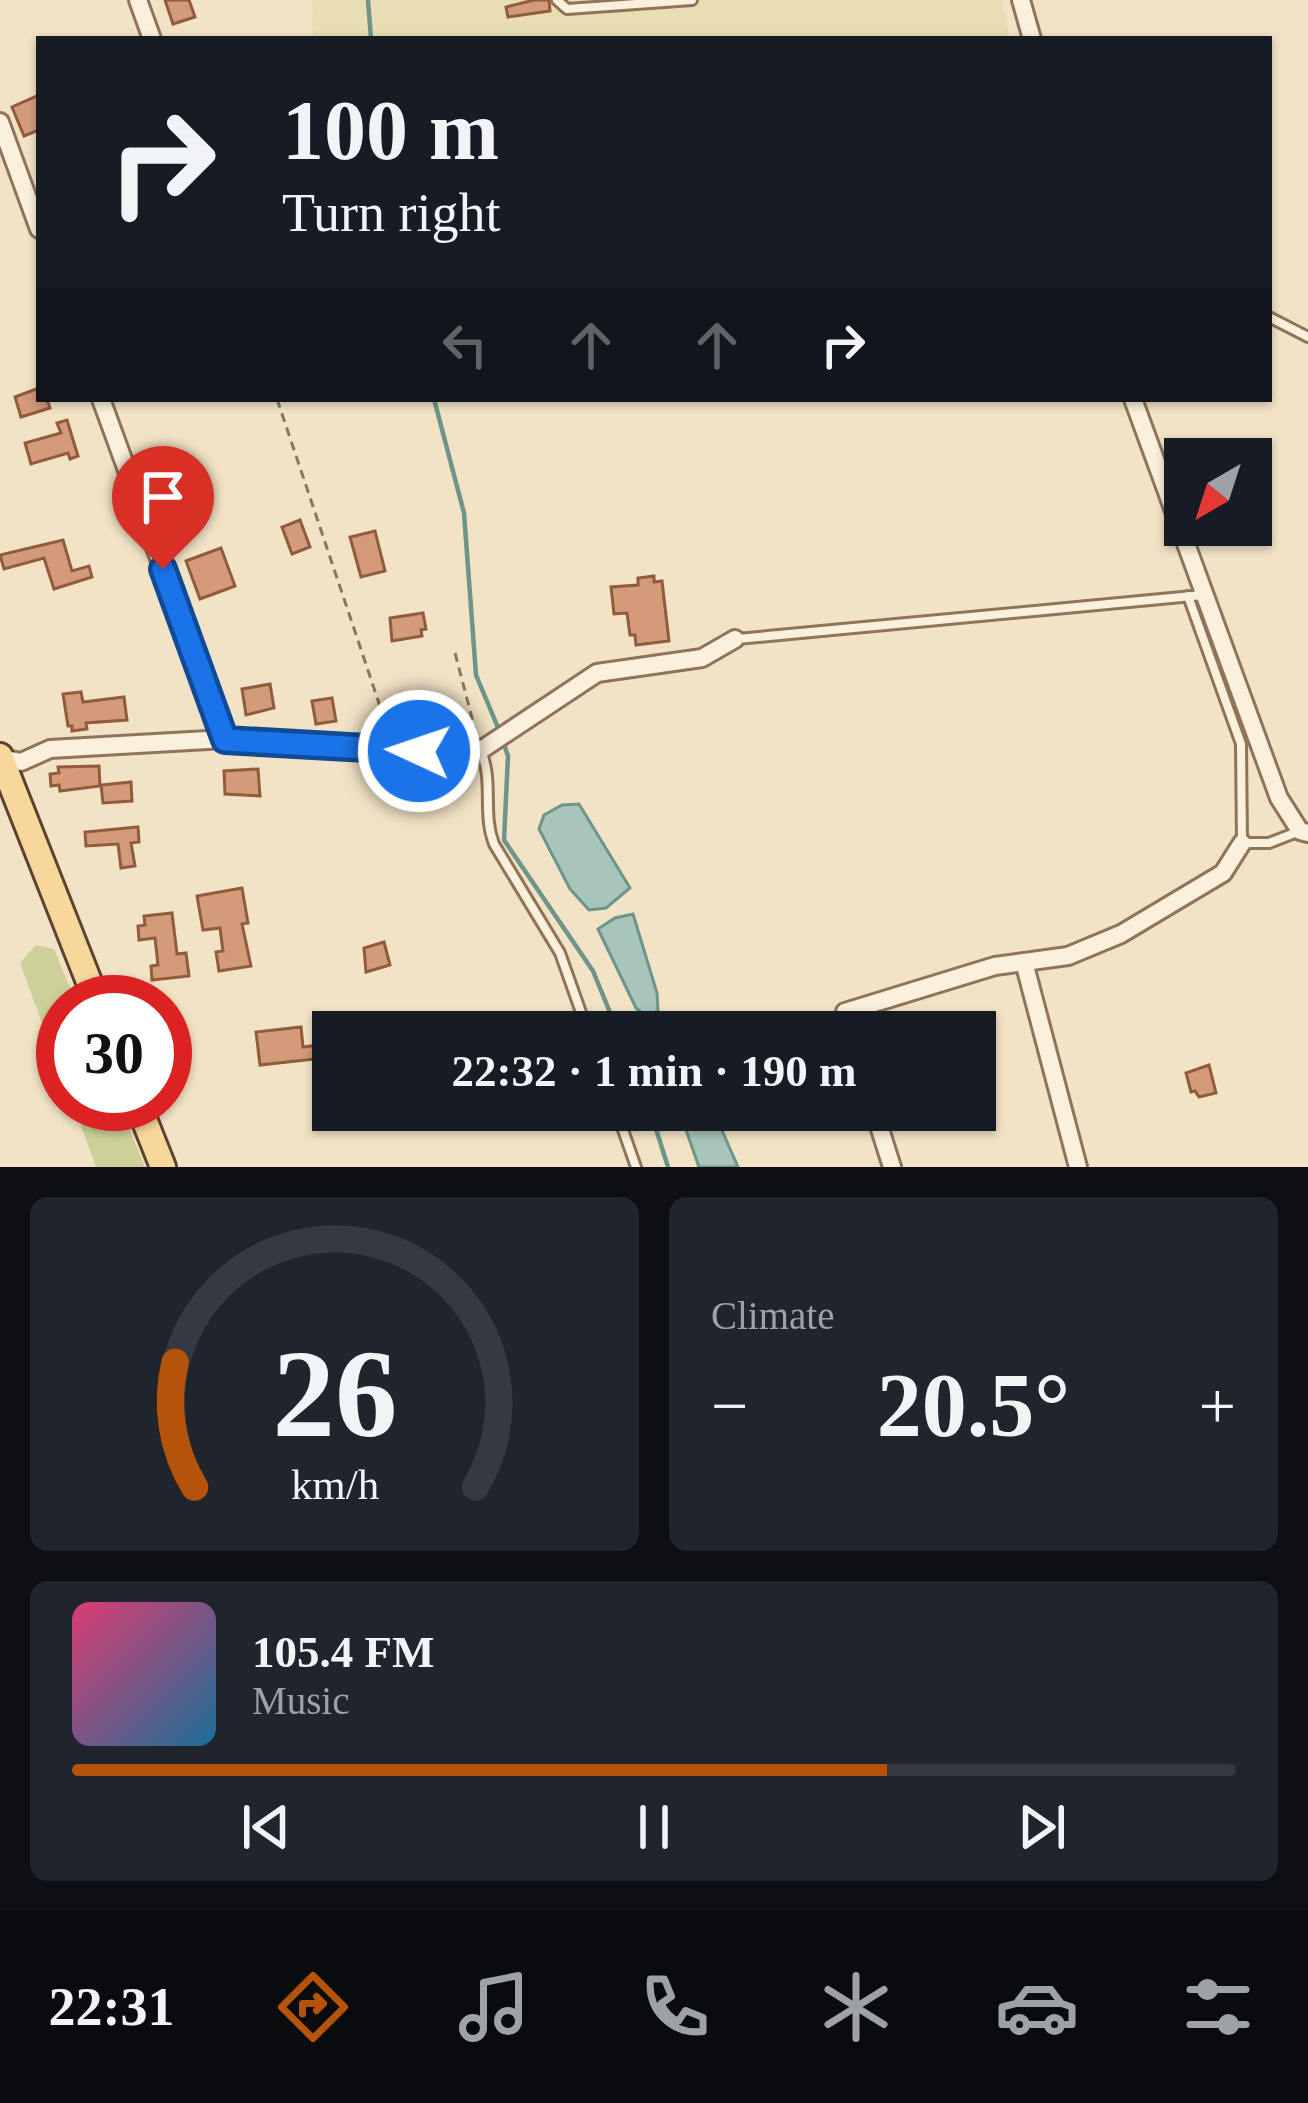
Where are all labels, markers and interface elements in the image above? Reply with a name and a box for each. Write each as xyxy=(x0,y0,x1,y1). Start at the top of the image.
icon: right xyxy=(84,84,240,240)
text: 100 m xyxy=(282,84,499,177)
text: Turn right xyxy=(282,183,501,243)
icon: left xyxy=(432,312,498,378)
icon: ahead xyxy=(558,312,624,378)
icon: ahead xyxy=(684,312,750,378)
icon: right xyxy=(810,312,876,378)
north arrow xyxy=(1164,438,1272,546)
map controls xyxy=(1164,438,1272,546)
pin xyxy=(112,446,214,569)
icon: arrive xyxy=(130,464,196,530)
position arrow xyxy=(356,688,482,814)
speed limit sign: 30 xyxy=(36,975,192,1131)
text: 22:32 · 1 min · 190 m xyxy=(452,1046,857,1096)
text: Climate xyxy=(711,1294,834,1337)
text: 26 xyxy=(272,1325,397,1463)
text: 20.5° xyxy=(877,1356,1070,1455)
text: − xyxy=(711,1369,748,1442)
text: + xyxy=(1199,1369,1236,1442)
text: km/h xyxy=(290,1461,379,1508)
text: 105.4 FM xyxy=(252,1627,434,1677)
text: Music xyxy=(252,1679,350,1722)
icon: previous xyxy=(233,1794,299,1860)
icon: pause xyxy=(621,1794,687,1860)
icon: next xyxy=(1009,1794,1075,1860)
icon: directions xyxy=(271,1965,355,2049)
icon: music xyxy=(452,1965,536,2049)
icon: phone xyxy=(633,1965,717,2049)
icon: climate xyxy=(814,1965,898,2049)
icon: car xyxy=(995,1965,1079,2049)
icon: filters xyxy=(1176,1965,1260,2049)
text: 22:31 xyxy=(48,1977,174,2037)

